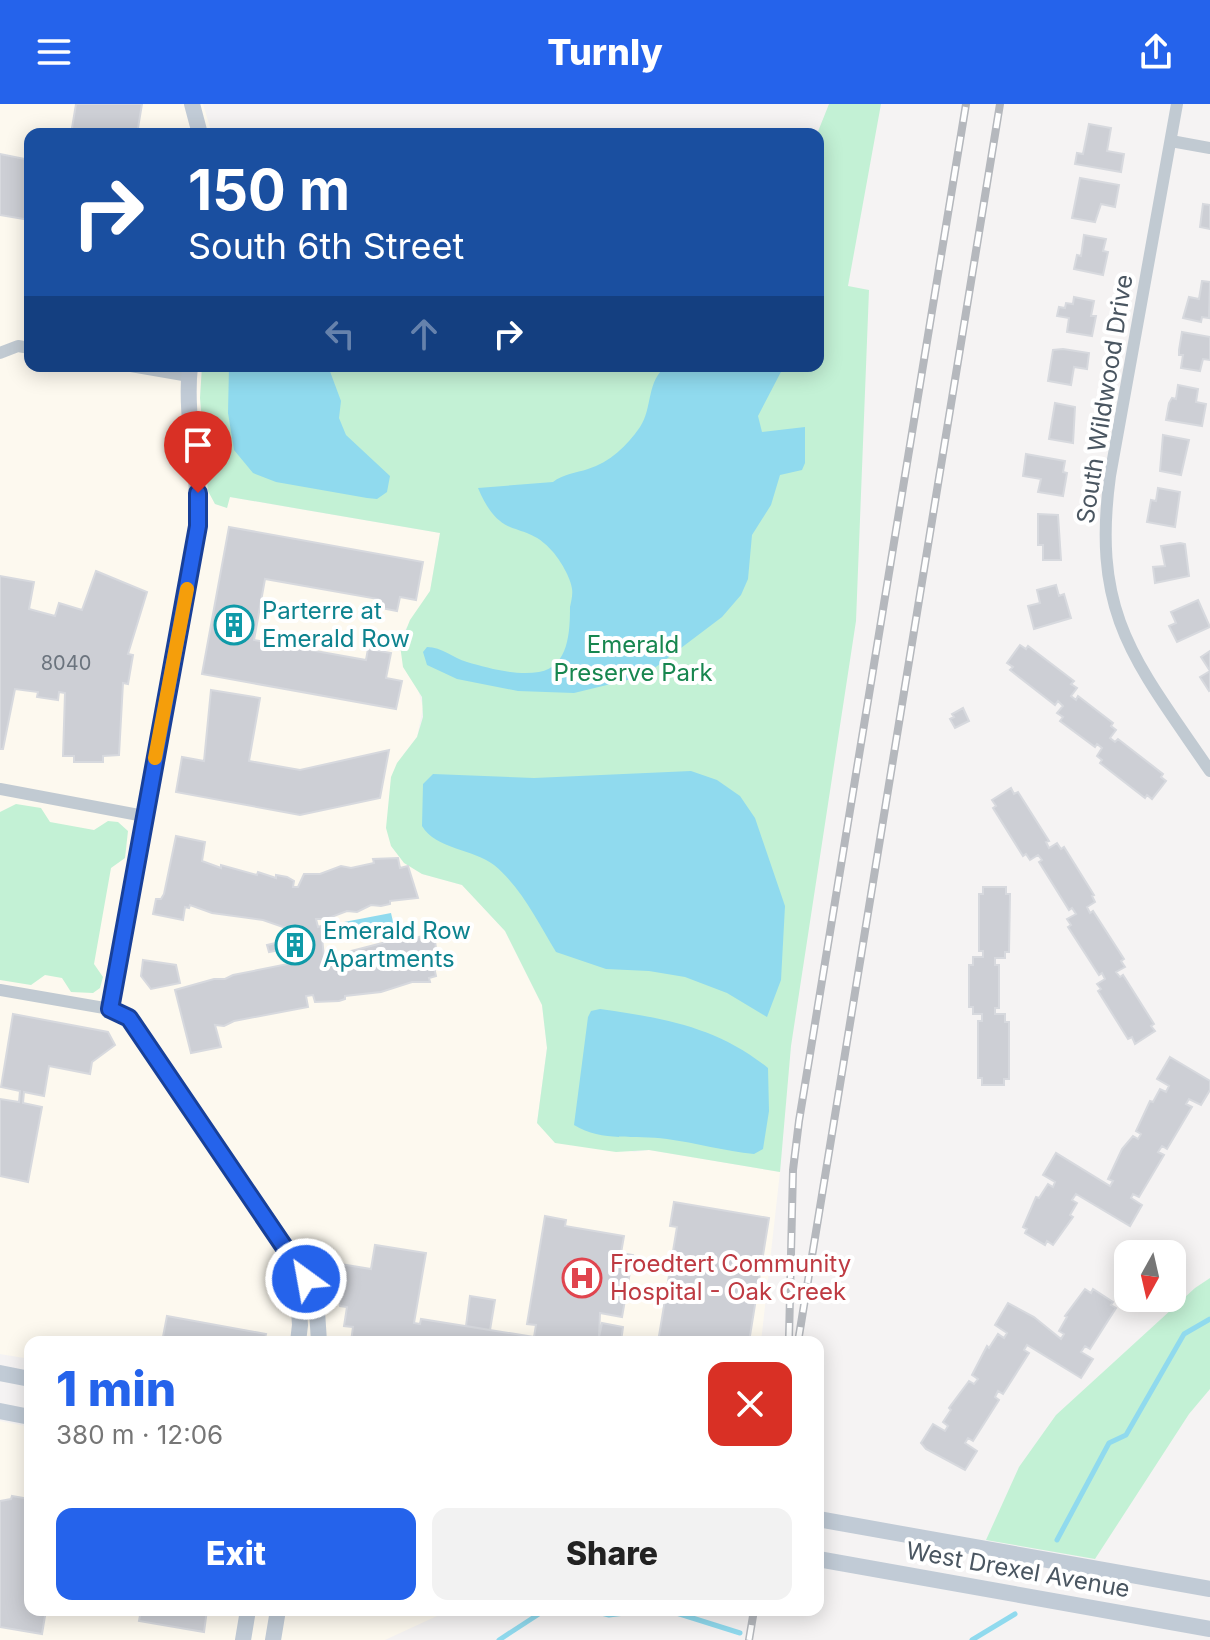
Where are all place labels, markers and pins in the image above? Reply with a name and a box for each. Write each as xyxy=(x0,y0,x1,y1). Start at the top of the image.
pin xyxy=(164,411,232,493)
place label: Parterre at Emerald Row xyxy=(262,596,410,653)
building icon: Parterre at Emerald Row xyxy=(213,604,255,646)
place label: Emerald Row Apartments xyxy=(323,916,471,973)
building icon: Emerald Row Apartments xyxy=(274,924,316,966)
place label: Froedtert Community Hospital - Oak Creek xyxy=(610,1249,851,1306)
hospital icon: Froedtert Community Hospital - Oak Creek xyxy=(561,1257,603,1299)

